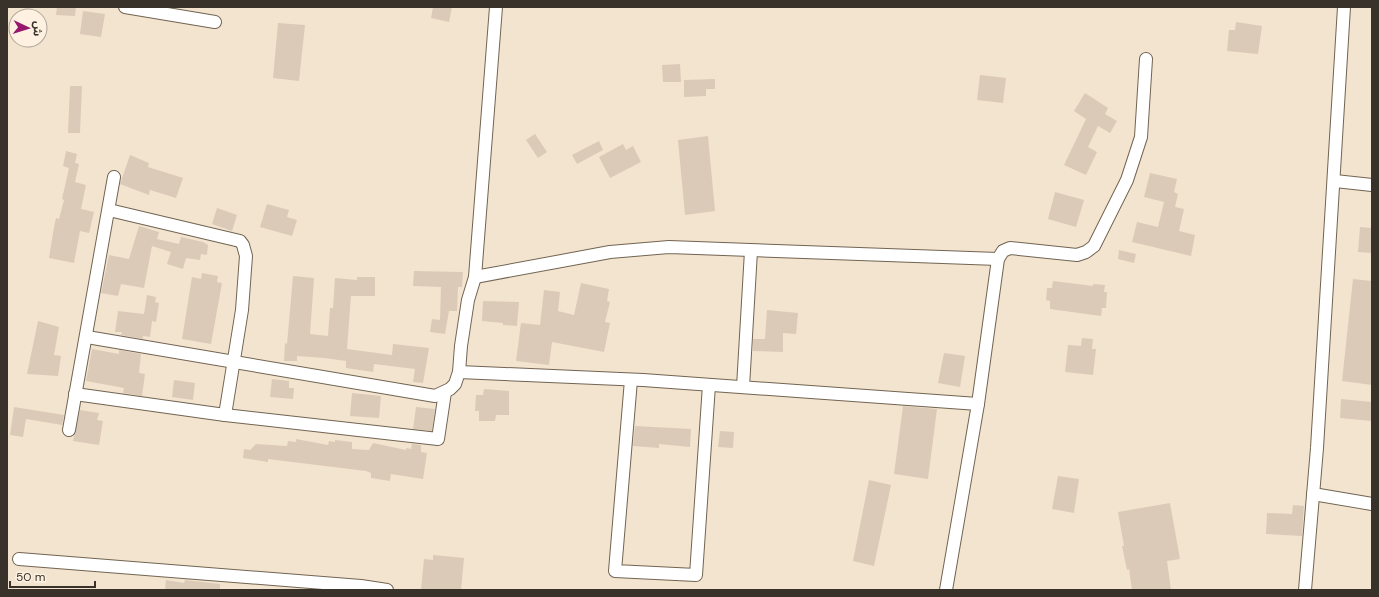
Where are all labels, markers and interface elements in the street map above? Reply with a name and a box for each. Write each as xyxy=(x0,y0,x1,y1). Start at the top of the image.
north arrow xyxy=(8,8,48,48)
text: ش xyxy=(30,21,45,37)
scale bar xyxy=(10,563,95,589)
text: 50 m xyxy=(16,569,45,585)

